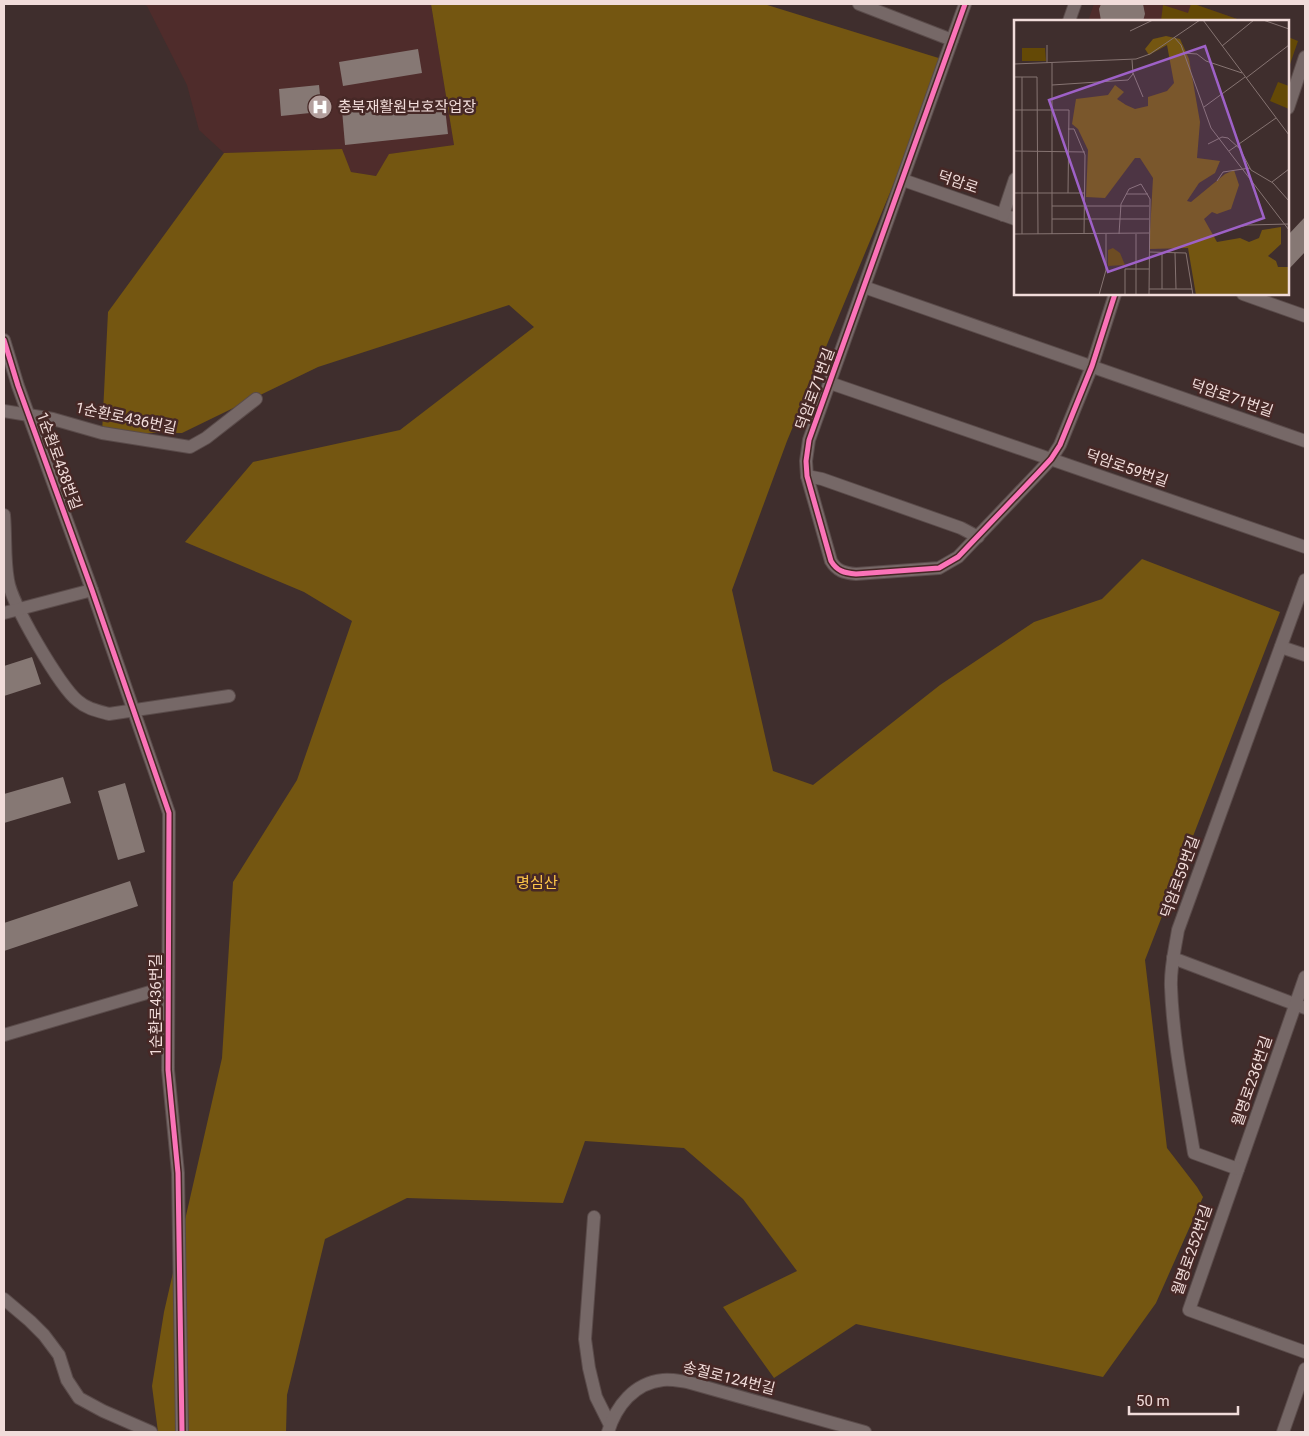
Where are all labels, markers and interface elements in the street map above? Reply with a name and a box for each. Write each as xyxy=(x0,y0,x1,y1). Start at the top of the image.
inset map xyxy=(1014,20,1289,295)
hospital icon: 충북재활원보호작업장 xyxy=(307,94,333,120)
place label: 충북재활원보호작업장 xyxy=(338,98,476,116)
street label: 덕암로 xyxy=(935,167,981,197)
street label: 덕암로71번길 xyxy=(792,346,838,432)
street label: 덕암로71번길 xyxy=(1188,376,1276,420)
street label: 1순환로436번길 xyxy=(74,399,178,437)
street label: 1순환로438번길 xyxy=(33,410,85,512)
street label: 덕암로59번길 xyxy=(1083,446,1171,490)
street label: 덕암로59번길 xyxy=(1157,834,1203,920)
park label: 명심산 xyxy=(516,874,558,892)
street label: 1순환로436번길 xyxy=(147,954,165,1056)
street label: 월명로236번길 xyxy=(1228,1033,1276,1129)
street label: 월명로252번길 xyxy=(1168,1202,1216,1298)
street label: 송절로124번길 xyxy=(681,1358,777,1398)
scale bar xyxy=(1129,1384,1238,1416)
text: 50 m xyxy=(1136,1392,1170,1410)

